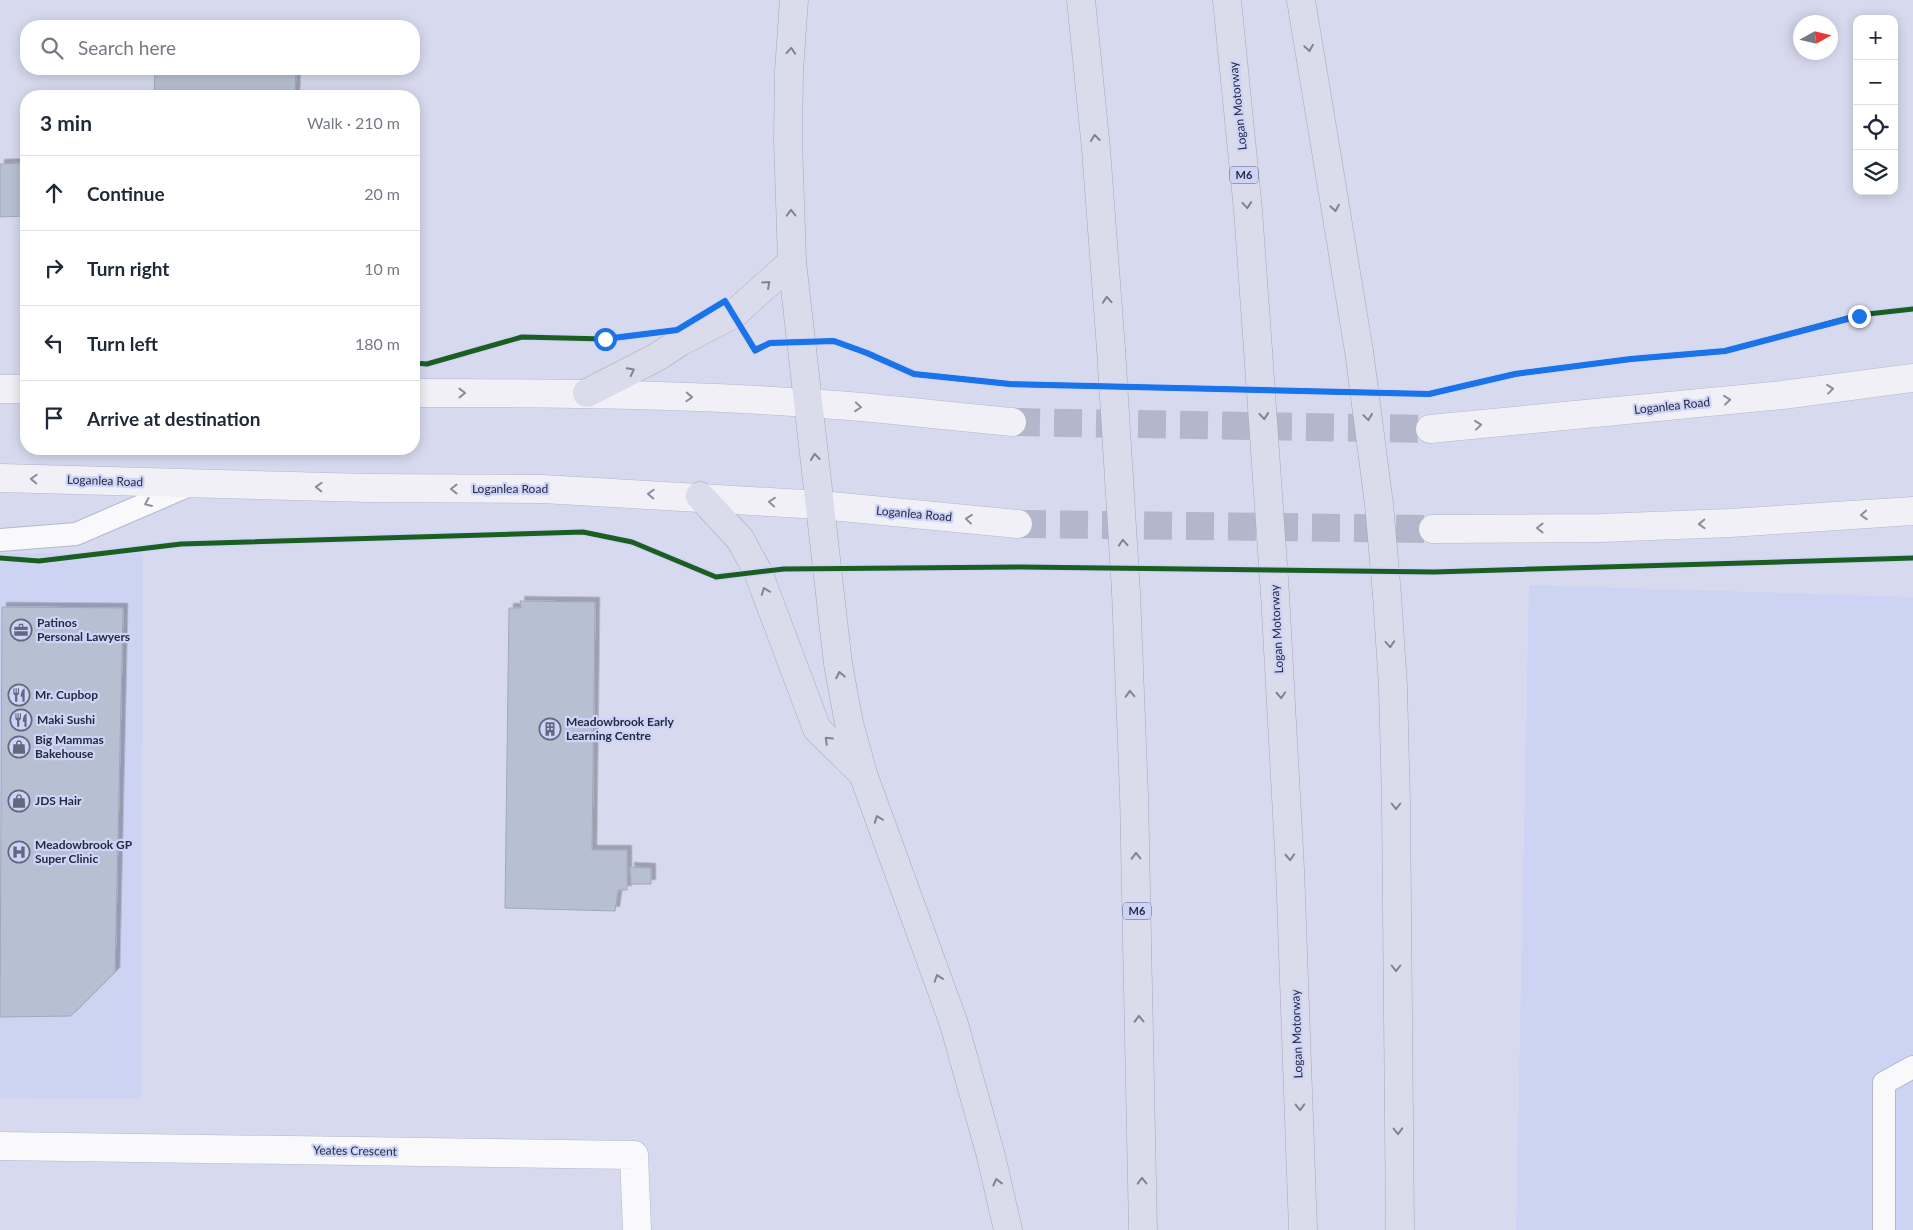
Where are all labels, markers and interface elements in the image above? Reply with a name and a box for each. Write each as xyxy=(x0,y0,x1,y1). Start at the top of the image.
north arrow xyxy=(1793,15,1838,60)
map controls xyxy=(1853,15,1898,195)
button: + xyxy=(1853,15,1898,60)
search box xyxy=(20,20,420,75)
icon: search xyxy=(38,34,66,62)
text: Search here xyxy=(78,36,176,59)
one-way arrow xyxy=(1304,44,1314,52)
one-way arrow xyxy=(785,47,796,55)
street label: Logan Motorway xyxy=(1225,60,1250,151)
button: − xyxy=(1853,60,1898,105)
button: locate xyxy=(1853,105,1898,150)
text: 3 min xyxy=(40,110,92,135)
text: Walk · 210 m xyxy=(307,113,400,132)
one-way arrow xyxy=(1090,134,1101,142)
button: layers xyxy=(1853,150,1898,195)
road number: M6 xyxy=(1230,166,1258,184)
icon: ahead xyxy=(40,179,68,207)
text: Continue xyxy=(87,182,165,205)
text: 20 m xyxy=(364,184,400,203)
one-way arrow xyxy=(1242,202,1253,210)
one-way arrow xyxy=(1330,204,1340,213)
one-way arrow xyxy=(786,209,796,216)
icon: right xyxy=(40,254,68,282)
text: Turn right xyxy=(87,257,169,280)
text: 10 m xyxy=(364,259,400,278)
one-way arrow xyxy=(762,281,771,290)
one-way arrow xyxy=(1102,296,1113,304)
route end xyxy=(1848,305,1871,328)
route start xyxy=(594,328,617,351)
icon: left xyxy=(40,329,68,357)
text: Turn left xyxy=(87,332,158,355)
text: 180 m xyxy=(355,334,400,353)
one-way arrow xyxy=(626,367,635,377)
one-way arrow xyxy=(1826,384,1834,395)
one-way arrow xyxy=(459,388,467,398)
one-way arrow xyxy=(685,391,693,402)
street label: Loganlea Road xyxy=(1633,394,1711,417)
one-way arrow xyxy=(1723,395,1731,406)
one-way arrow xyxy=(854,401,862,412)
icon: arrive xyxy=(40,404,68,432)
text: Arrive at destination xyxy=(87,407,260,430)
one-way arrow xyxy=(1258,412,1269,420)
one-way arrow xyxy=(1362,413,1373,421)
one-way arrow xyxy=(1475,420,1483,431)
one-way arrow xyxy=(810,452,821,460)
street label: Loganlea Road xyxy=(67,472,143,489)
one-way arrow xyxy=(30,473,38,484)
street label: Loganlea Road xyxy=(472,481,548,496)
one-way arrow xyxy=(315,482,323,492)
one-way arrow xyxy=(450,483,458,494)
one-way arrow xyxy=(647,489,655,499)
one-way arrow xyxy=(768,496,776,507)
one-way arrow xyxy=(144,497,153,508)
street label: Loganlea Road xyxy=(875,503,953,524)
one-way arrow xyxy=(1860,509,1868,520)
one-way arrow xyxy=(965,514,973,525)
one-way arrow xyxy=(1698,519,1706,529)
one-way arrow xyxy=(1535,523,1543,534)
one-way arrow xyxy=(1118,539,1129,547)
street label: Logan Motorway xyxy=(1267,583,1286,674)
one-way arrow xyxy=(761,588,771,596)
place label: Patinos Personal Lawyers xyxy=(37,615,130,644)
office icon: Patinos Personal Lawyers xyxy=(9,618,33,642)
one-way arrow xyxy=(1385,640,1396,648)
one-way arrow xyxy=(836,671,846,679)
restaurant icon: Mr. Cupbop xyxy=(7,683,31,707)
place label: Mr. Cupbop xyxy=(35,687,98,702)
one-way arrow xyxy=(1125,690,1136,698)
one-way arrow xyxy=(1275,691,1286,699)
restaurant icon: Maki Sushi xyxy=(9,708,33,732)
place label: Maki Sushi xyxy=(37,712,95,727)
place label: Meadowbrook Early Learning Centre xyxy=(566,714,675,743)
building icon: Meadowbrook Early Learning Centre xyxy=(538,717,562,741)
place label: Big Mammas Bakehouse xyxy=(35,732,104,761)
shop icon: Big Mammas Bakehouse xyxy=(7,735,31,759)
one-way arrow xyxy=(825,737,834,746)
shop icon: JDS Hair xyxy=(7,789,31,813)
place label: JDS Hair xyxy=(35,793,82,808)
one-way arrow xyxy=(1391,802,1401,810)
one-way arrow xyxy=(874,816,884,824)
place label: Meadowbrook GP Super Clinic xyxy=(35,837,133,866)
hospital icon: Meadowbrook GP Super Clinic xyxy=(7,840,31,864)
one-way arrow xyxy=(1131,852,1141,860)
one-way arrow xyxy=(1284,853,1295,861)
road number: M6 xyxy=(1123,902,1151,919)
one-way arrow xyxy=(1391,965,1401,973)
one-way arrow xyxy=(934,975,944,983)
street label: Logan Motorway xyxy=(1287,989,1306,1079)
one-way arrow xyxy=(1134,1015,1145,1023)
one-way arrow xyxy=(1294,1103,1305,1111)
one-way arrow xyxy=(1393,1128,1403,1135)
street label: Yeates Crescent xyxy=(313,1142,398,1159)
one-way arrow xyxy=(1137,1177,1147,1185)
one-way arrow xyxy=(992,1178,1003,1187)

